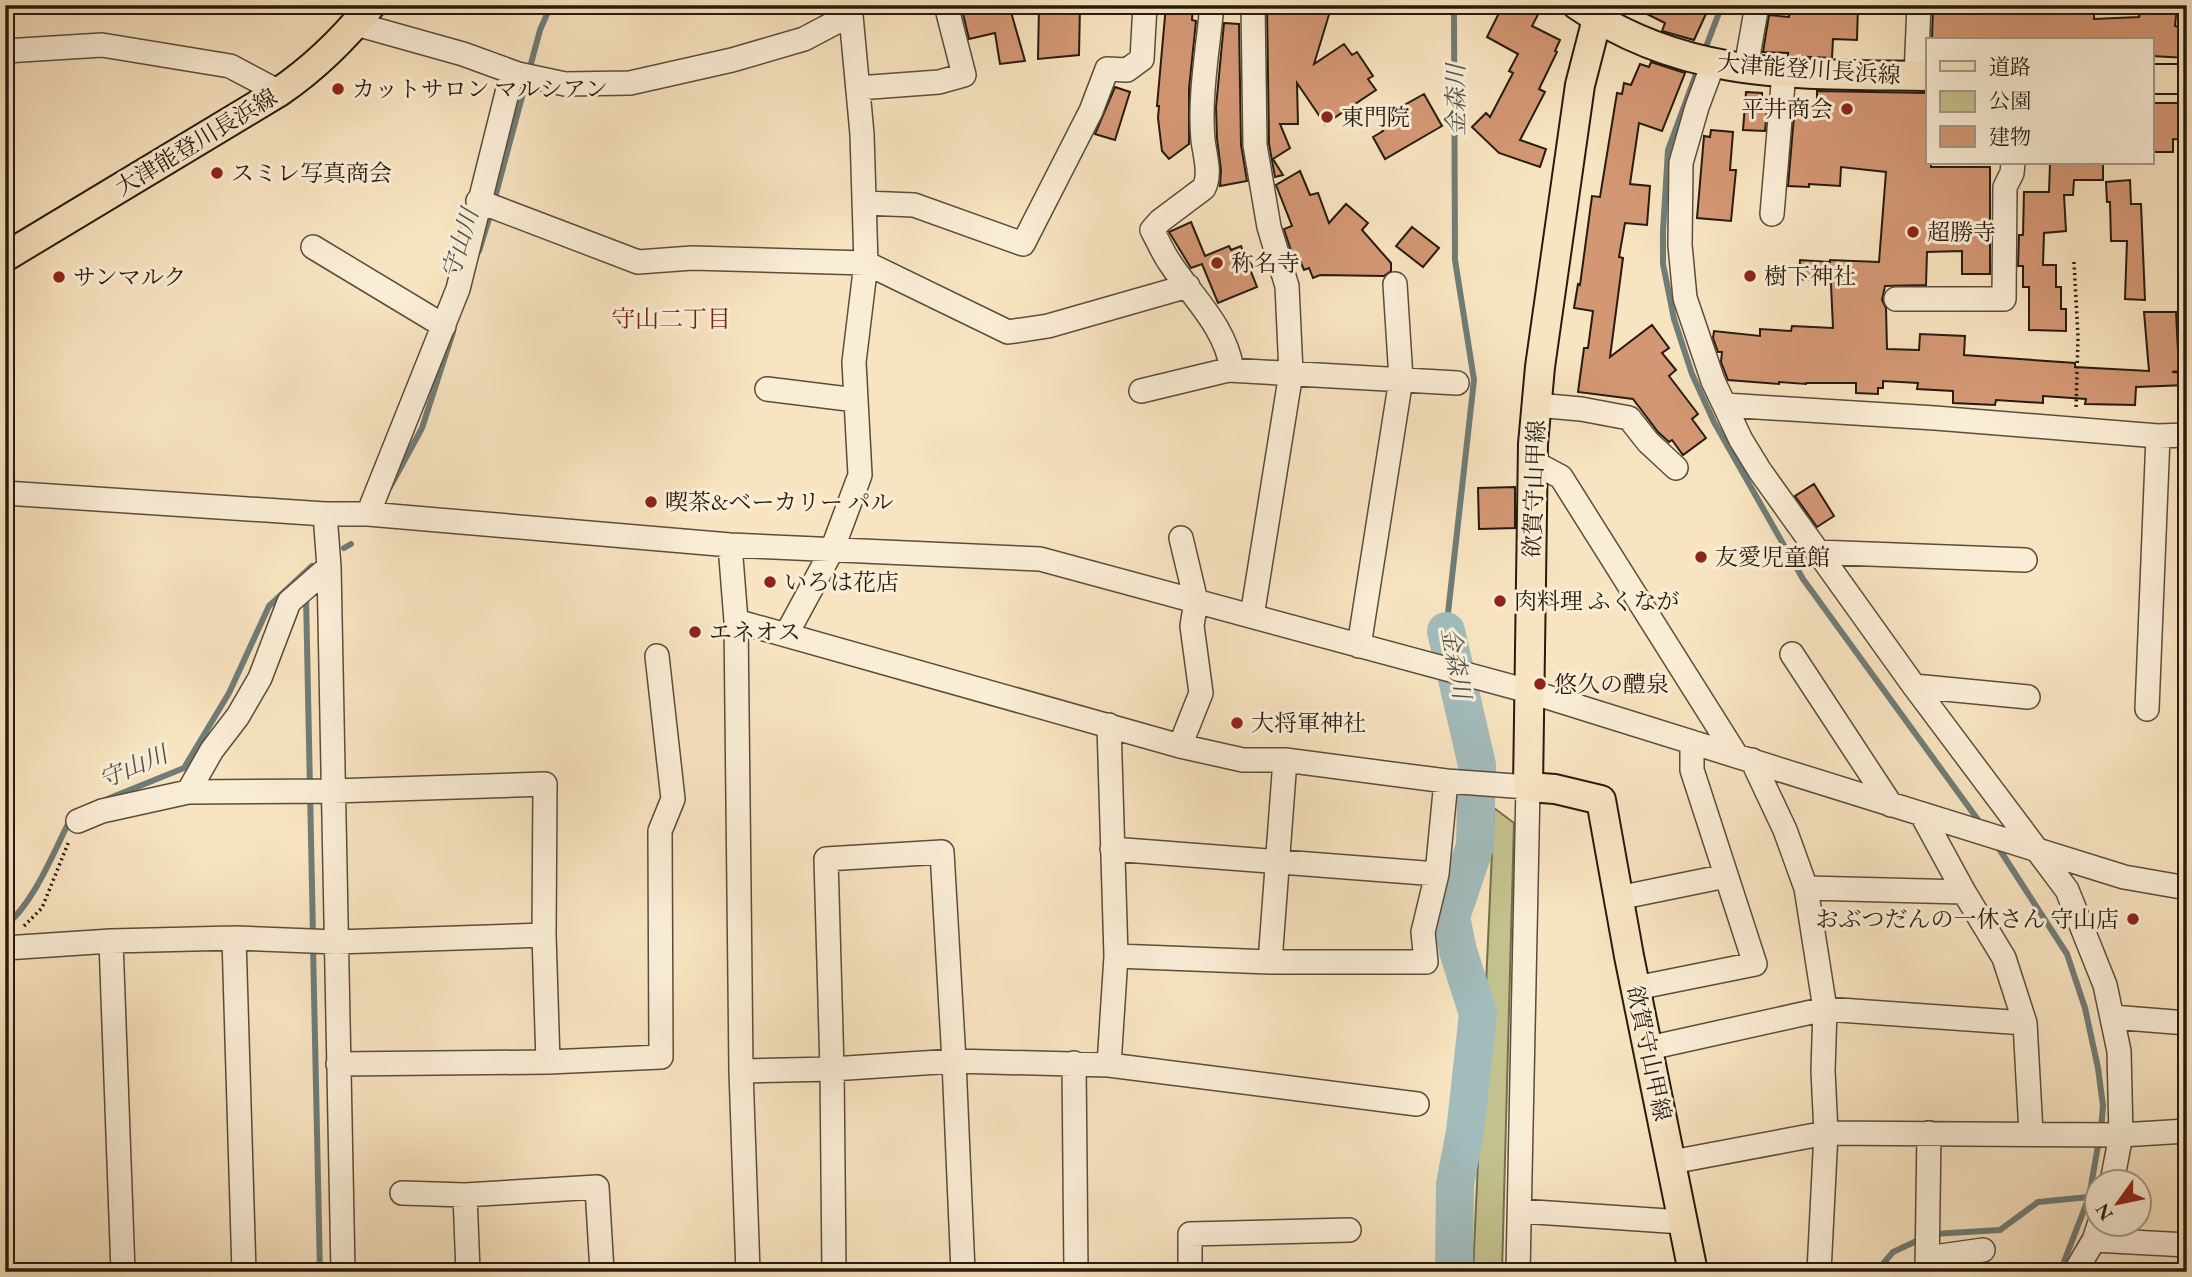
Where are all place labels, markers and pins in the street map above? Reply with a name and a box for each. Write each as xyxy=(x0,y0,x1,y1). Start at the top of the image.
place label: カットサロン マルシアン xyxy=(352,74,608,104)
marker: カットサロン マルシアン xyxy=(330,81,346,97)
place label: 平井商会 xyxy=(1741,94,1833,124)
marker: 平井商会 xyxy=(1839,101,1855,117)
place label: 東門院 xyxy=(1341,102,1410,132)
marker: 東門院 xyxy=(1319,109,1335,125)
place label: スミレ写真商会 xyxy=(231,158,392,188)
marker: スミレ写真商会 xyxy=(209,165,225,181)
place label: 超勝寺 xyxy=(1927,217,1996,247)
marker: 超勝寺 xyxy=(1905,224,1921,240)
place label: 称名寺 xyxy=(1231,248,1300,278)
marker: 称名寺 xyxy=(1209,255,1225,271)
place label: 樹下神社 xyxy=(1764,261,1856,291)
place label: サンマルク xyxy=(73,262,186,292)
marker: 樹下神社 xyxy=(1742,268,1758,284)
marker: サンマルク xyxy=(51,269,67,285)
place label: 喫茶&ベーカリー パル xyxy=(665,487,894,517)
marker: 喫茶&ベーカリー パル xyxy=(643,494,659,510)
place label: 友愛児童館 xyxy=(1715,542,1830,572)
marker: 友愛児童館 xyxy=(1693,549,1709,565)
place label: いろは花店 xyxy=(784,567,899,597)
marker: いろは花店 xyxy=(762,574,778,590)
place label: 肉料理 ふくなが xyxy=(1514,586,1680,616)
marker: 肉料理 ふくなが xyxy=(1492,593,1508,609)
place label: エネオス xyxy=(709,617,801,647)
marker: エネオス xyxy=(687,624,703,640)
place label: 悠久の醴泉 xyxy=(1554,669,1669,699)
marker: 悠久の醴泉 xyxy=(1532,676,1548,692)
place label: 大将軍神社 xyxy=(1251,708,1366,738)
marker: 大将軍神社 xyxy=(1229,715,1245,731)
place label: おぶつだんの一休さん 守山店 xyxy=(1815,904,2119,934)
marker: おぶつだんの一休さん 守山店 xyxy=(2125,911,2141,927)

